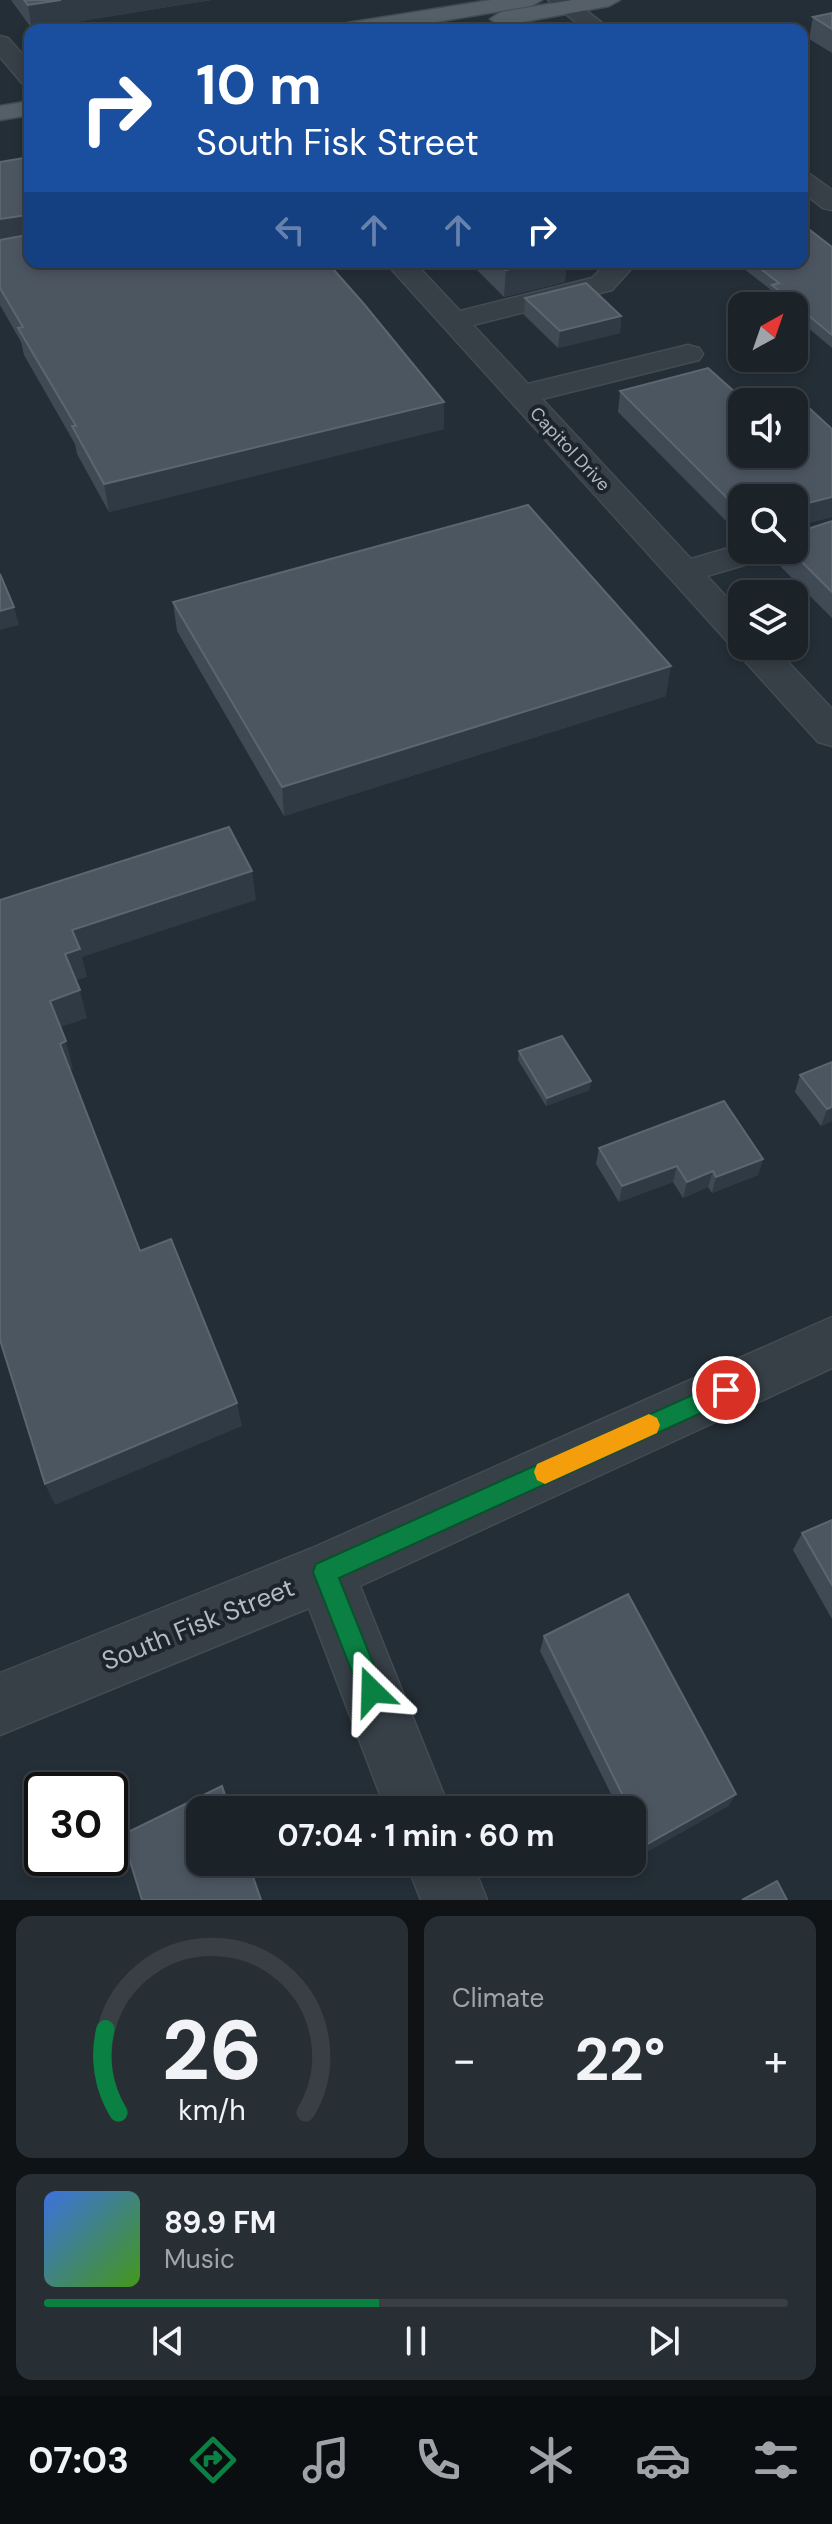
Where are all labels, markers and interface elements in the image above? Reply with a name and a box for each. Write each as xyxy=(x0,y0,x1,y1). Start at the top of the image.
text: 10 m xyxy=(196,48,322,121)
icon: right xyxy=(64,56,168,160)
text: South Fisk Street xyxy=(196,119,479,166)
icon: left xyxy=(268,208,312,252)
icon: ahead xyxy=(352,208,396,252)
icon: ahead xyxy=(436,208,480,252)
icon: right xyxy=(520,208,564,252)
north arrow xyxy=(728,292,808,372)
map controls xyxy=(728,292,808,660)
button: sound xyxy=(728,388,808,468)
street label: Capitol Drive xyxy=(525,402,615,496)
button: search xyxy=(728,484,808,564)
button: layers xyxy=(728,580,808,660)
pin xyxy=(692,1356,760,1424)
icon: arrive xyxy=(704,1368,748,1412)
street label: South Fisk Street xyxy=(97,1570,299,1678)
position arrow xyxy=(330,1649,414,1733)
speed limit sign: 30 xyxy=(24,1772,128,1876)
text: 07:04 · 1 min · 60 m xyxy=(278,1816,554,1855)
text: Climate xyxy=(452,1981,544,2015)
text: 26 xyxy=(162,1996,262,2105)
text: 22° xyxy=(574,2020,666,2099)
text: − xyxy=(452,2031,476,2089)
text: + xyxy=(764,2031,788,2089)
text: km/h xyxy=(178,2092,246,2129)
text: 89.9 FM xyxy=(164,2203,276,2242)
text: Music xyxy=(164,2242,235,2276)
icon: previous xyxy=(146,2319,190,2363)
icon: pause xyxy=(394,2319,438,2363)
icon: next xyxy=(642,2319,686,2363)
icon: directions xyxy=(185,2432,241,2488)
icon: music xyxy=(298,2432,354,2488)
icon: phone xyxy=(410,2432,466,2488)
icon: climate xyxy=(523,2432,579,2488)
icon: car xyxy=(635,2432,691,2488)
icon: filters xyxy=(748,2432,804,2488)
text: 07:03 xyxy=(28,2437,129,2484)

